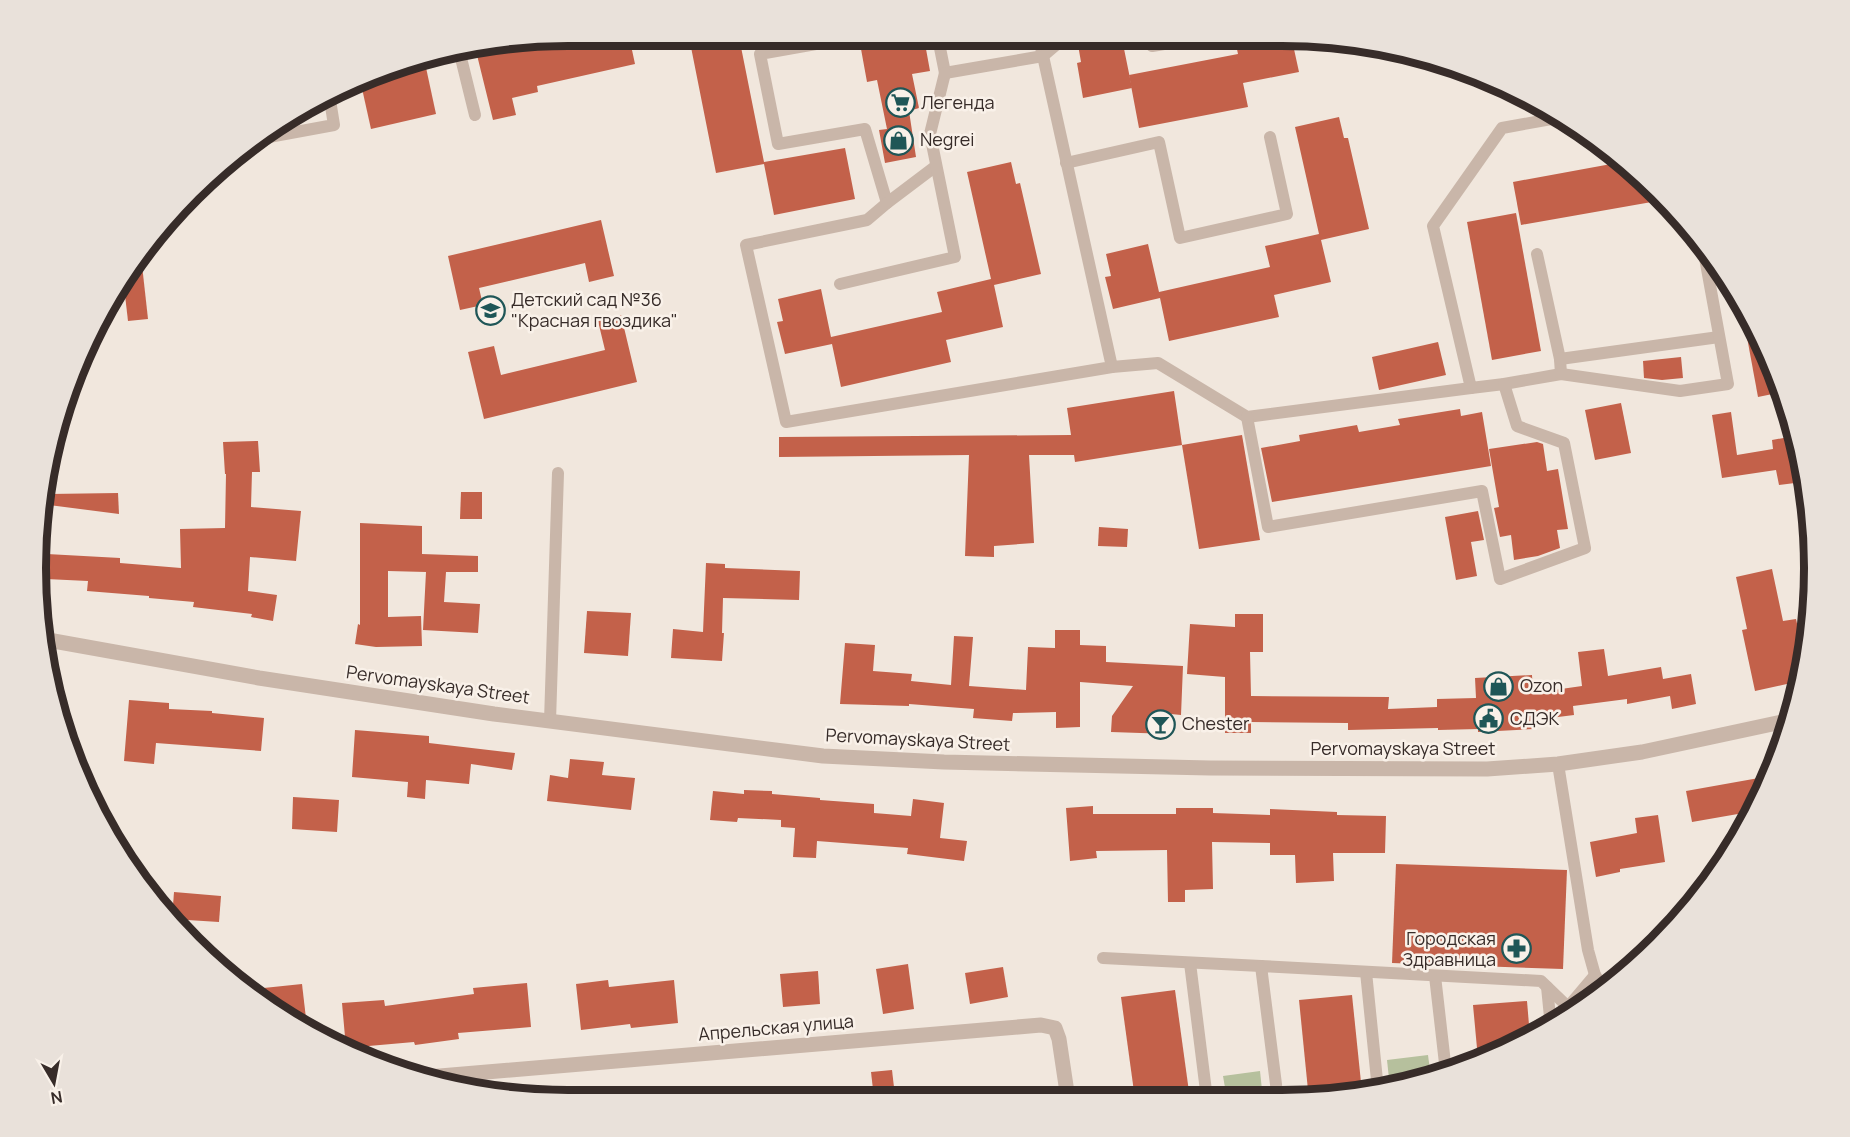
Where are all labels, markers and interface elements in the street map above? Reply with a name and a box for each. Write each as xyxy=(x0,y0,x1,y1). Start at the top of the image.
supermarket icon: Легенда xyxy=(884,87,916,119)
place label: Легенда xyxy=(921,90,994,114)
shop icon: Negrei xyxy=(883,124,915,156)
place label: Negrei xyxy=(920,127,975,151)
place label: Детский сад №36 "Красная гвоздика" xyxy=(511,287,678,332)
school or university icon: Детский сад №36 "Красная гвоздика" xyxy=(474,294,506,326)
street label: Pervomayskaya Street xyxy=(345,659,531,709)
shop icon: Ozon xyxy=(1483,670,1515,702)
place label: Ozon xyxy=(1520,673,1563,697)
public building icon: СДЭК xyxy=(1473,703,1505,735)
place label: СДЭК xyxy=(1510,706,1559,730)
bar icon: Chester xyxy=(1145,708,1177,740)
place label: Chester xyxy=(1182,711,1250,735)
street label: Pervomayskaya Street xyxy=(825,722,1011,756)
street label: Pervomayskaya Street xyxy=(1311,736,1495,760)
place label: Городская Здравница xyxy=(1402,926,1496,971)
pharmacy icon: Городская Здравница xyxy=(1501,933,1533,965)
street label: Апрельская улица xyxy=(697,1008,855,1046)
north arrow xyxy=(24,1053,84,1113)
text: N xyxy=(49,1086,64,1110)

